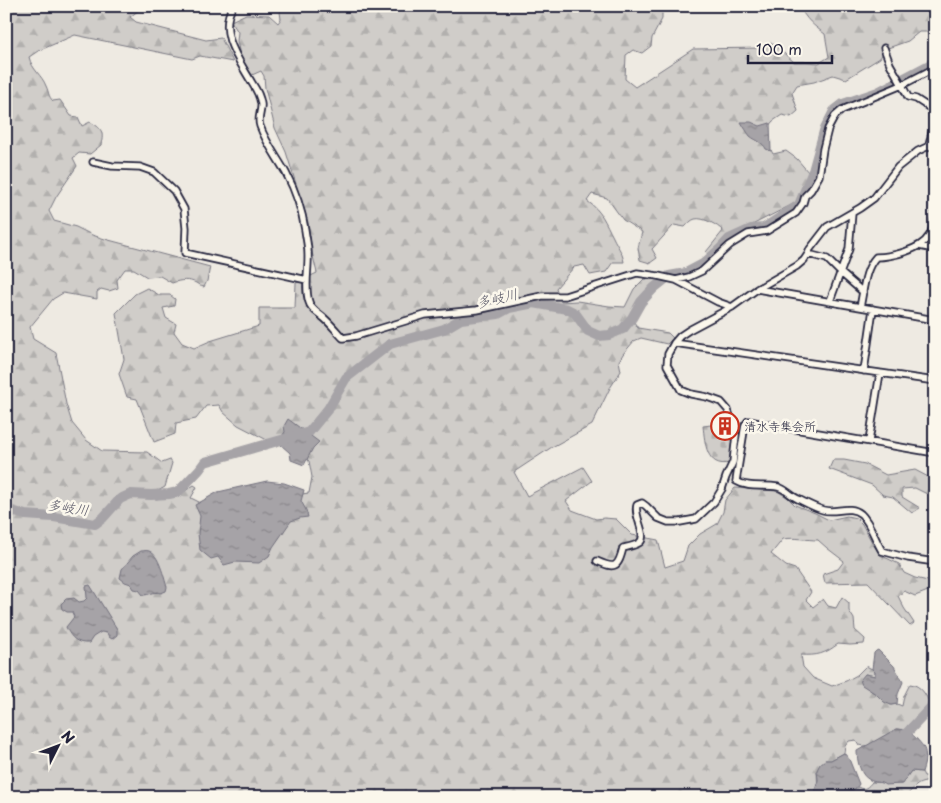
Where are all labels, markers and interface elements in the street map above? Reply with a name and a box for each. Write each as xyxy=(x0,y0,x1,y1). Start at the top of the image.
scale bar xyxy=(748,32,832,64)
text: 100 m xyxy=(756,37,802,60)
water label: 多岐川 xyxy=(474,283,520,313)
building icon: 清水寺集会所 xyxy=(710,411,740,441)
place label: 清水寺集会所 xyxy=(744,417,816,435)
water label: 多岐川 xyxy=(46,494,90,520)
north arrow xyxy=(32,720,82,770)
text: N xyxy=(57,726,80,748)

